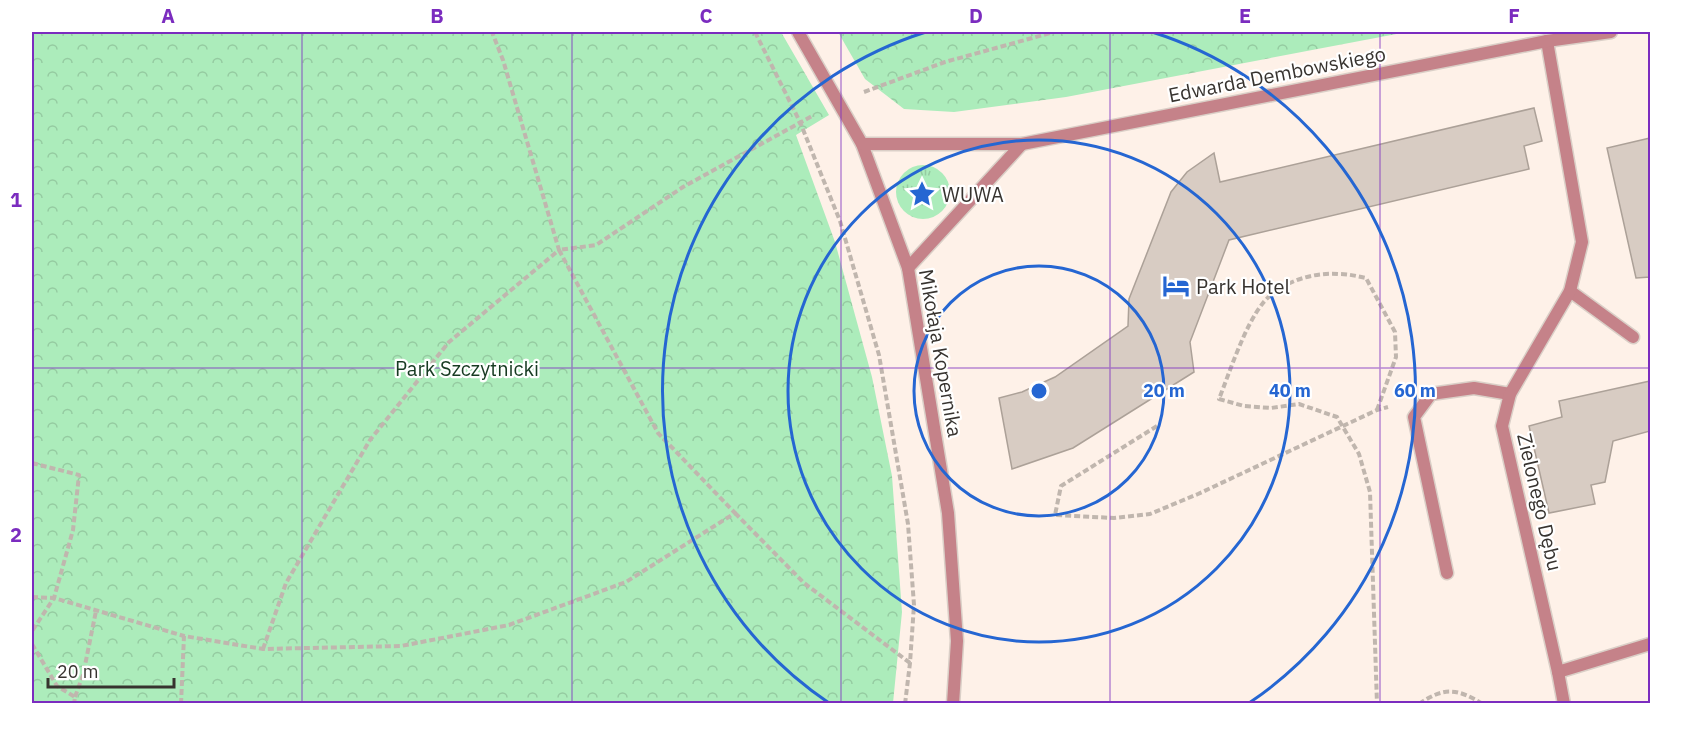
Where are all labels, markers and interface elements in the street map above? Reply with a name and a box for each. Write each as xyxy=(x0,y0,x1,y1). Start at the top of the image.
text: A xyxy=(161,2,175,29)
text: B xyxy=(430,2,444,29)
text: C xyxy=(699,2,713,29)
text: D xyxy=(969,2,983,29)
text: E xyxy=(1239,2,1251,29)
text: F xyxy=(1508,2,1520,29)
street label: Edwarda Dembowskiego xyxy=(1166,40,1388,108)
place icon: WUWA xyxy=(907,179,937,209)
place label: WUWA xyxy=(942,181,1004,208)
text: 1 xyxy=(10,186,22,213)
street label: Mikołaja Kopernika xyxy=(913,267,969,439)
hotel icon: Park Hotel xyxy=(1161,271,1191,301)
place label: Park Hotel xyxy=(1196,273,1290,300)
park label: Park Szczytnicki xyxy=(395,355,539,382)
text: 20 m xyxy=(1143,379,1185,402)
text: 40 m xyxy=(1269,379,1311,402)
text: 60 m xyxy=(1394,379,1436,402)
centre of rings xyxy=(1029,381,1049,401)
street label: Zielonego Dębu xyxy=(1511,431,1569,573)
text: 2 xyxy=(10,521,22,548)
scale bar xyxy=(48,651,174,689)
text: 20 m xyxy=(57,660,99,683)

